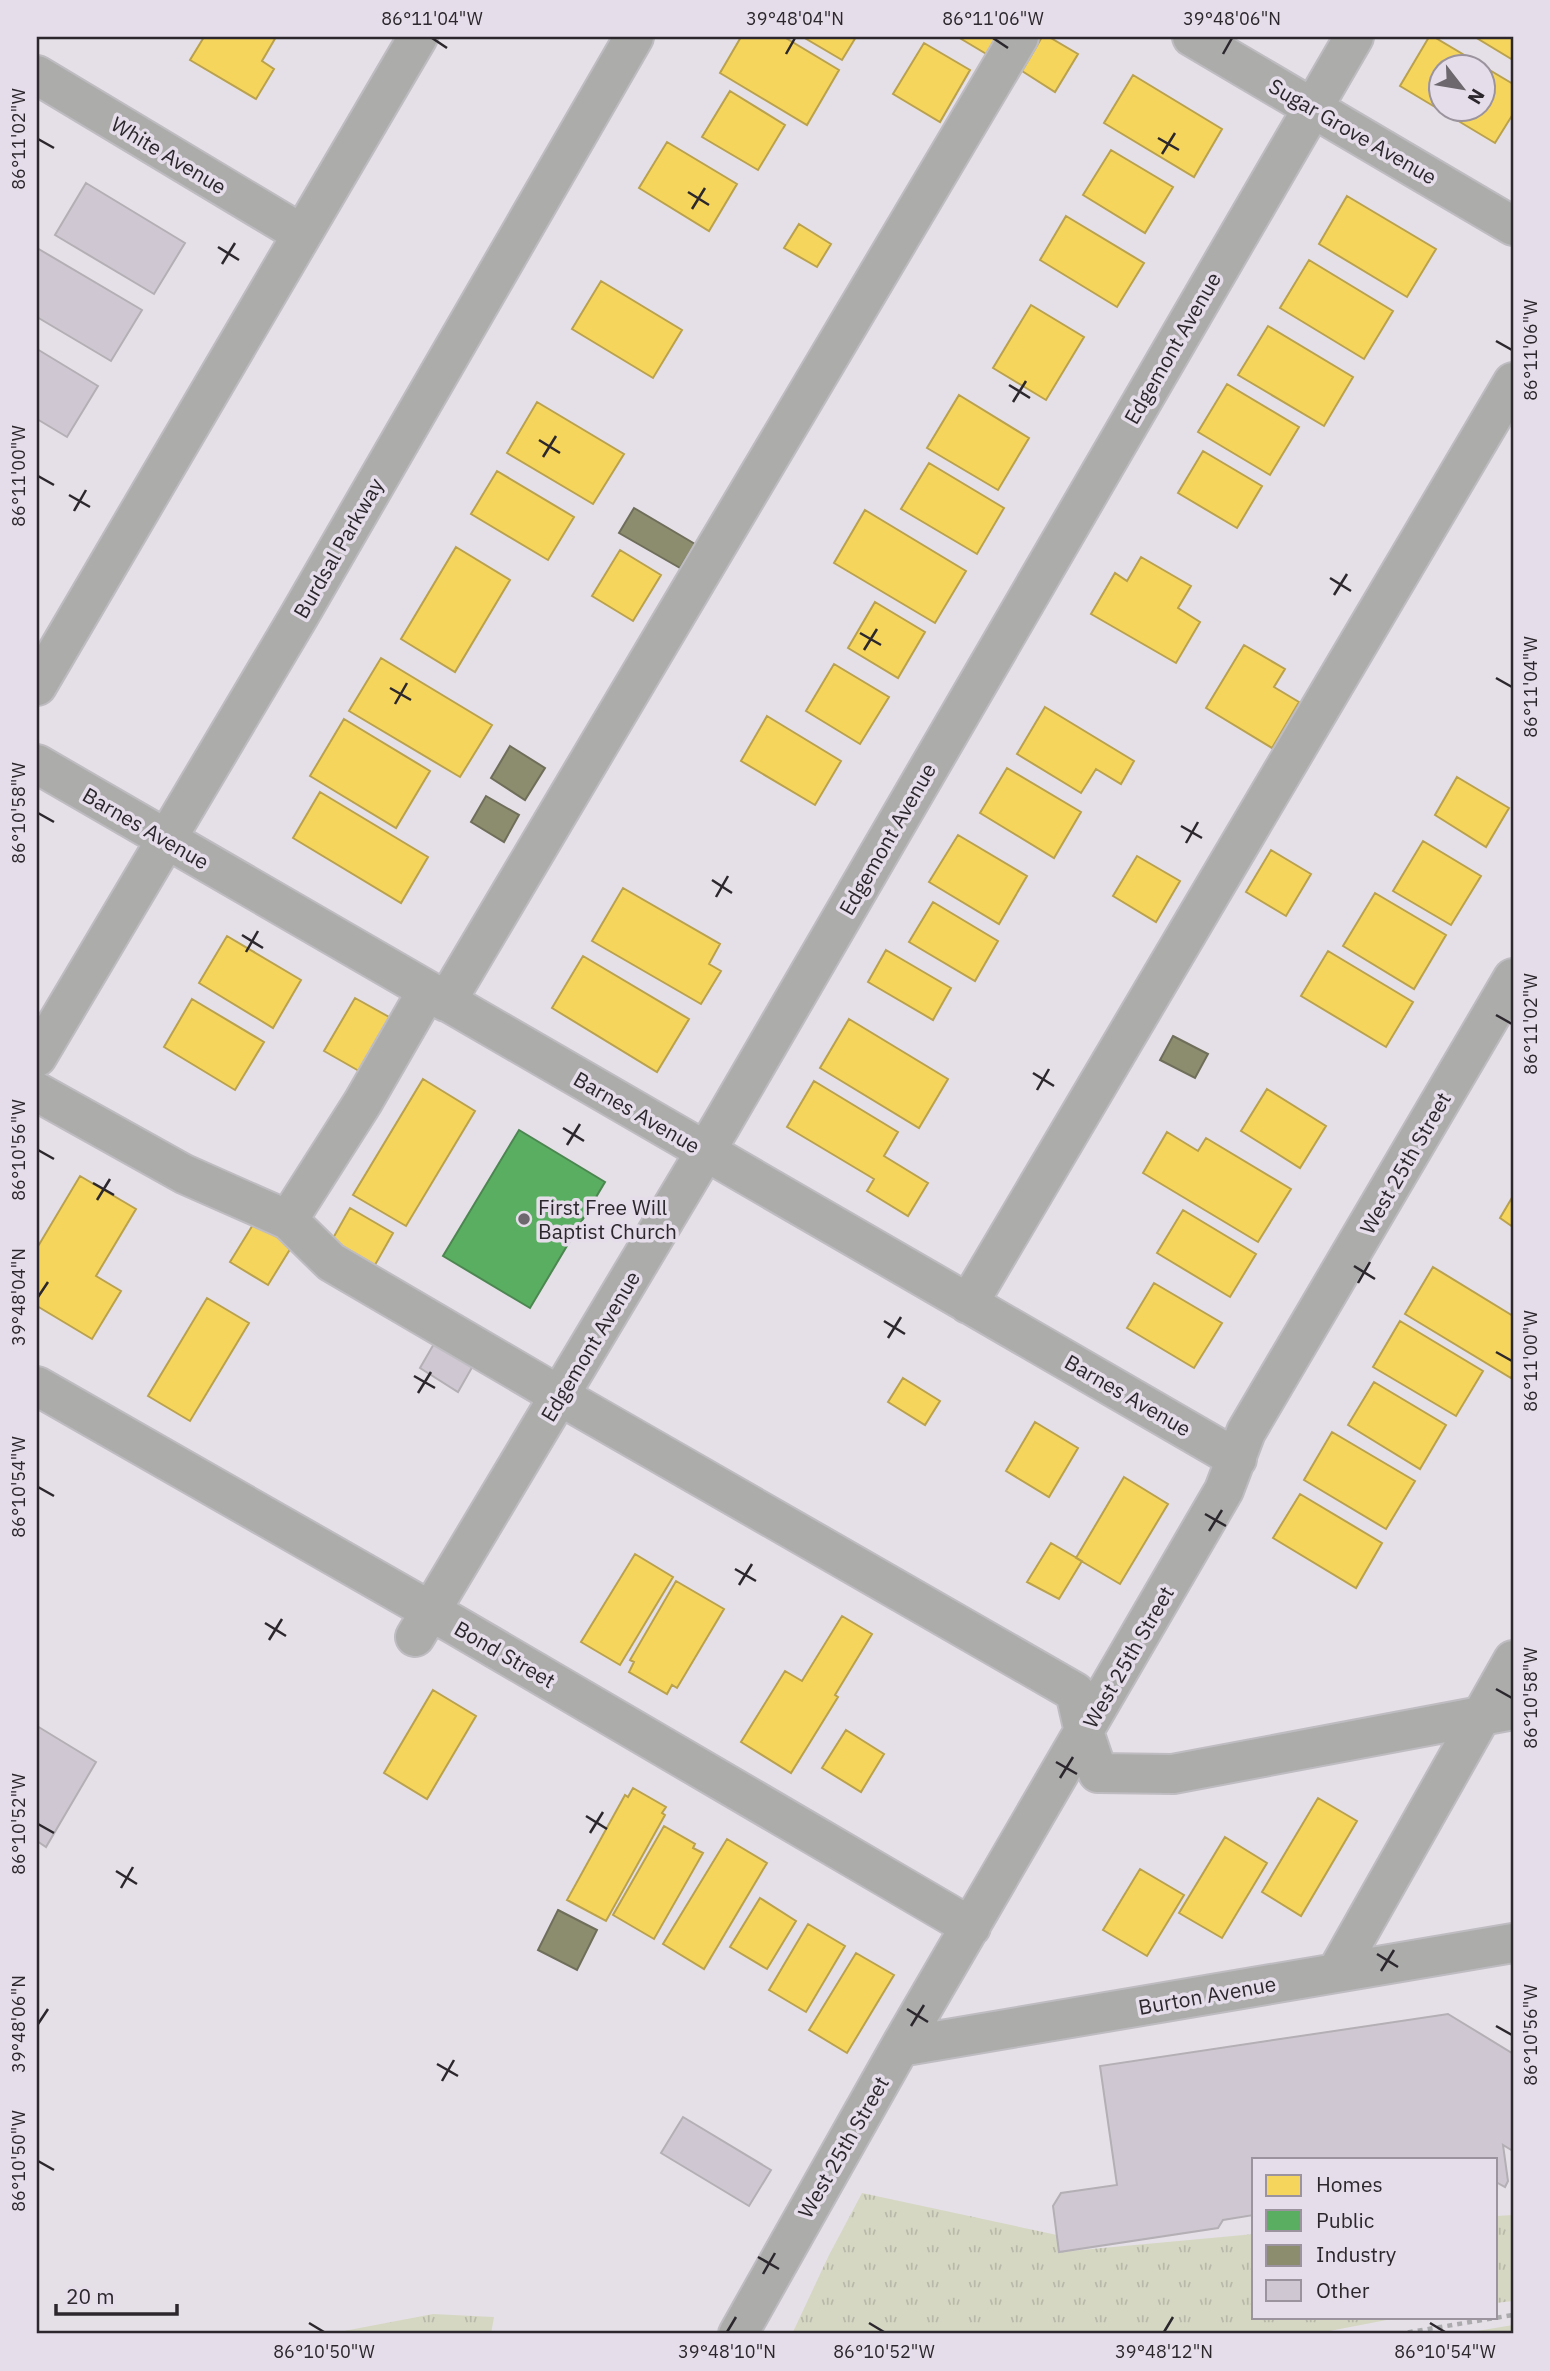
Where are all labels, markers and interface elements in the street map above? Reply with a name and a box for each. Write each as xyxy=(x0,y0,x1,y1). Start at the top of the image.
text: 86°11'04"W xyxy=(381,7,483,30)
text: 39°48'04"N xyxy=(746,7,844,30)
text: 86°11'06"W xyxy=(942,7,1044,30)
text: 39°48'06"N xyxy=(1183,7,1281,30)
north arrow xyxy=(1428,52,1498,122)
street label: Sugar Grove Avenue xyxy=(1264,71,1442,191)
text: N xyxy=(1463,85,1490,109)
text: 86°11'02"W xyxy=(7,88,30,190)
street label: White Avenue xyxy=(106,110,232,200)
street label: Edgemont Avenue xyxy=(1117,267,1227,429)
text: 86°11'06"W xyxy=(1519,299,1542,401)
text: 86°11'00"W xyxy=(7,425,30,527)
street label: Burdsal Parkway xyxy=(286,472,390,623)
text: 86°11'04"W xyxy=(1519,636,1542,738)
street label: Edgemont Avenue xyxy=(832,758,942,920)
text: 86°10'58"W xyxy=(7,762,30,864)
street label: Barnes Avenue xyxy=(78,781,214,875)
text: 86°11'02"W xyxy=(1519,973,1542,1075)
street label: Barnes Avenue xyxy=(569,1065,705,1159)
street label: West 25th Street xyxy=(1353,1087,1457,1239)
text: 86°10'56"W xyxy=(7,1099,30,1201)
place label: First Free Will Baptist Church xyxy=(538,1193,677,1245)
marker: First Free Will Baptist Church xyxy=(516,1211,532,1227)
text: 39°48'04"N xyxy=(7,1248,30,1346)
street label: Edgemont Avenue xyxy=(534,1265,646,1427)
text: 86°11'00"W xyxy=(1519,1310,1542,1412)
street label: Barnes Avenue xyxy=(1060,1348,1196,1442)
text: 86°10'54"W xyxy=(7,1436,30,1538)
street label: West 25th Street xyxy=(1076,1581,1180,1733)
street label: Bond Street xyxy=(449,1614,561,1694)
text: 86°10'58"W xyxy=(1519,1647,1542,1749)
text: 86°10'52"W xyxy=(7,1773,30,1875)
street label: Burton Avenue xyxy=(1136,1969,1278,2021)
text: 39°48'06"N xyxy=(7,1975,30,2073)
text: 86°10'56"W xyxy=(1519,1984,1542,2086)
street label: West 25th Street xyxy=(791,2071,895,2223)
text: 86°10'50"W xyxy=(7,2110,30,2212)
legend xyxy=(1252,2158,1498,2318)
text: Homes xyxy=(1316,2170,1383,2198)
text: Public xyxy=(1316,2206,1374,2234)
text: Industry xyxy=(1316,2240,1397,2268)
scale bar xyxy=(56,2273,177,2317)
text: Other xyxy=(1316,2276,1370,2304)
text: 20 m xyxy=(66,2282,115,2310)
text: 86°10'50"W xyxy=(273,2340,375,2363)
text: 39°48'10"N xyxy=(678,2340,776,2363)
text: 86°10'52"W xyxy=(833,2340,935,2363)
text: 39°48'12"N xyxy=(1115,2340,1213,2363)
text: 86°10'54"W xyxy=(1394,2340,1496,2363)

